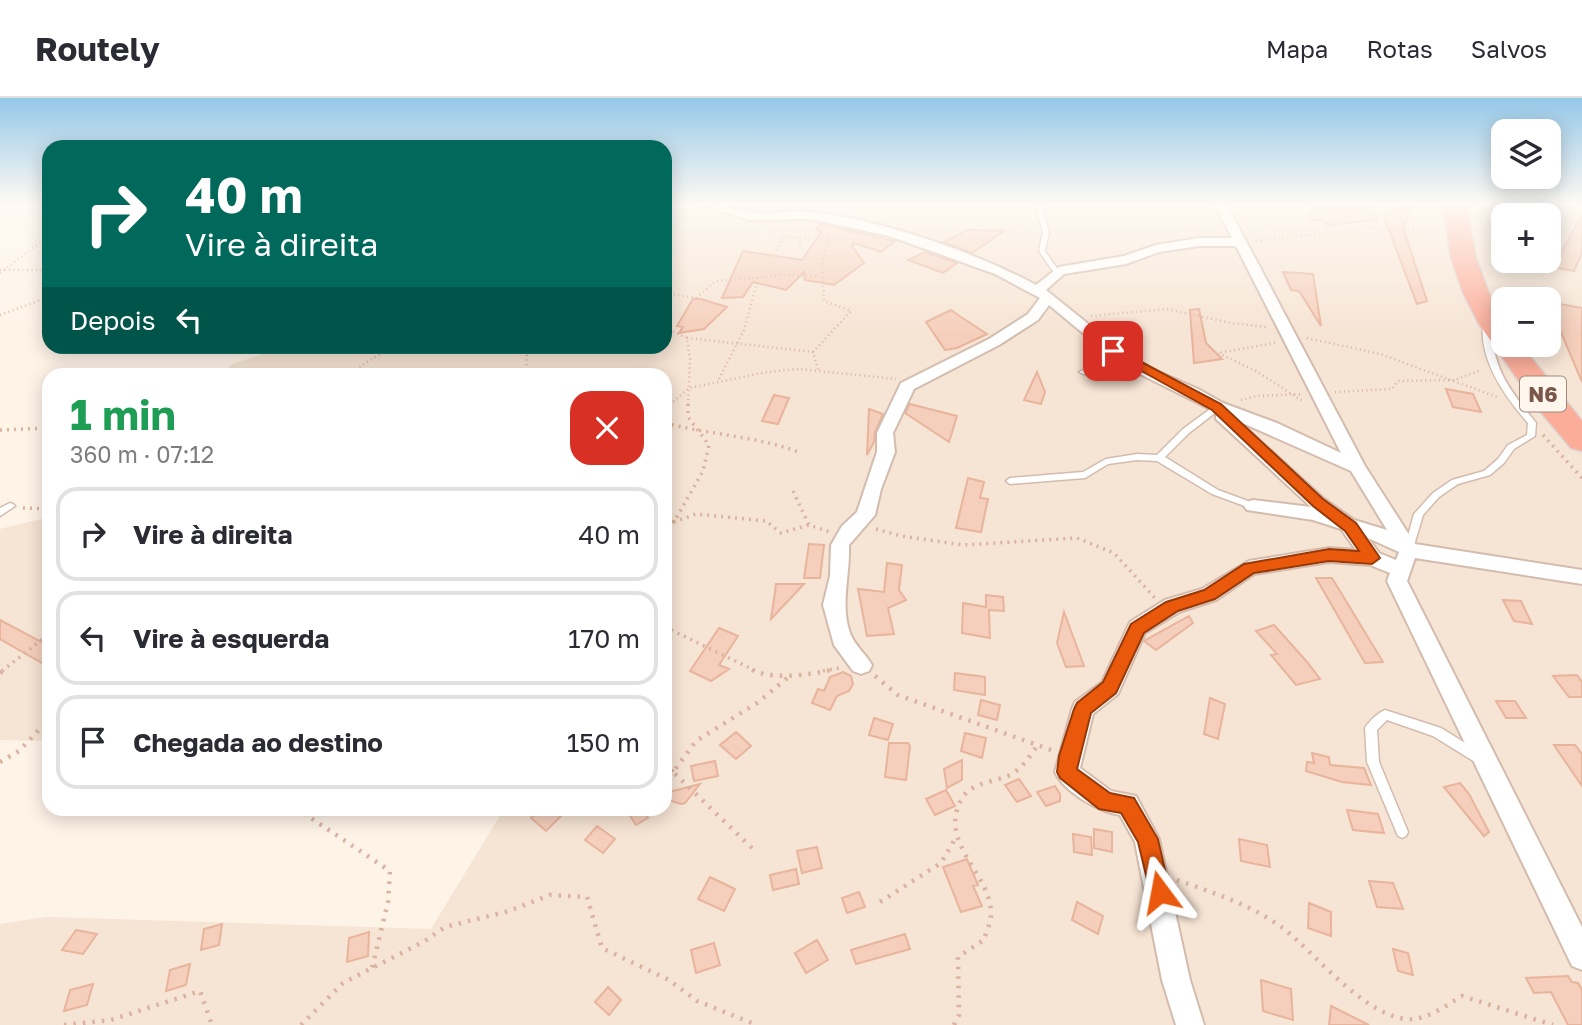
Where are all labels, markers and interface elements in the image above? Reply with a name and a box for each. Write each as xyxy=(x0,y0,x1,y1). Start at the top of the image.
text: Routely xyxy=(35,29,160,68)
text: Mapa xyxy=(1266,34,1328,63)
text: Rotas xyxy=(1366,34,1433,63)
text: Salvos xyxy=(1471,34,1547,63)
map controls xyxy=(1491,119,1561,357)
button: layers xyxy=(1491,119,1561,189)
text: 40 m xyxy=(185,165,303,224)
icon: right xyxy=(70,168,161,259)
button: + xyxy=(1491,203,1561,273)
text: Vire à direita xyxy=(185,225,378,263)
button: − xyxy=(1491,287,1561,357)
icon: left xyxy=(170,301,208,339)
text: Depois xyxy=(70,305,156,336)
pin xyxy=(1083,321,1143,381)
icon: arrive xyxy=(1094,332,1132,370)
road number: N6 xyxy=(1520,376,1566,412)
text: 1 min xyxy=(70,389,176,439)
button: close xyxy=(570,391,644,465)
text: 360 m · 07:12 xyxy=(70,440,214,468)
icon: right xyxy=(74,515,112,553)
text: Vire à direita xyxy=(133,519,293,550)
text: 40 m xyxy=(579,519,640,550)
icon: left xyxy=(74,619,112,657)
text: Vire à esquerda xyxy=(133,623,329,654)
text: 170 m xyxy=(568,623,640,654)
icon: arrive xyxy=(74,723,112,761)
text: Chegada ao destino xyxy=(133,727,383,758)
text: 150 m xyxy=(567,727,640,758)
position arrow xyxy=(1123,855,1197,929)

